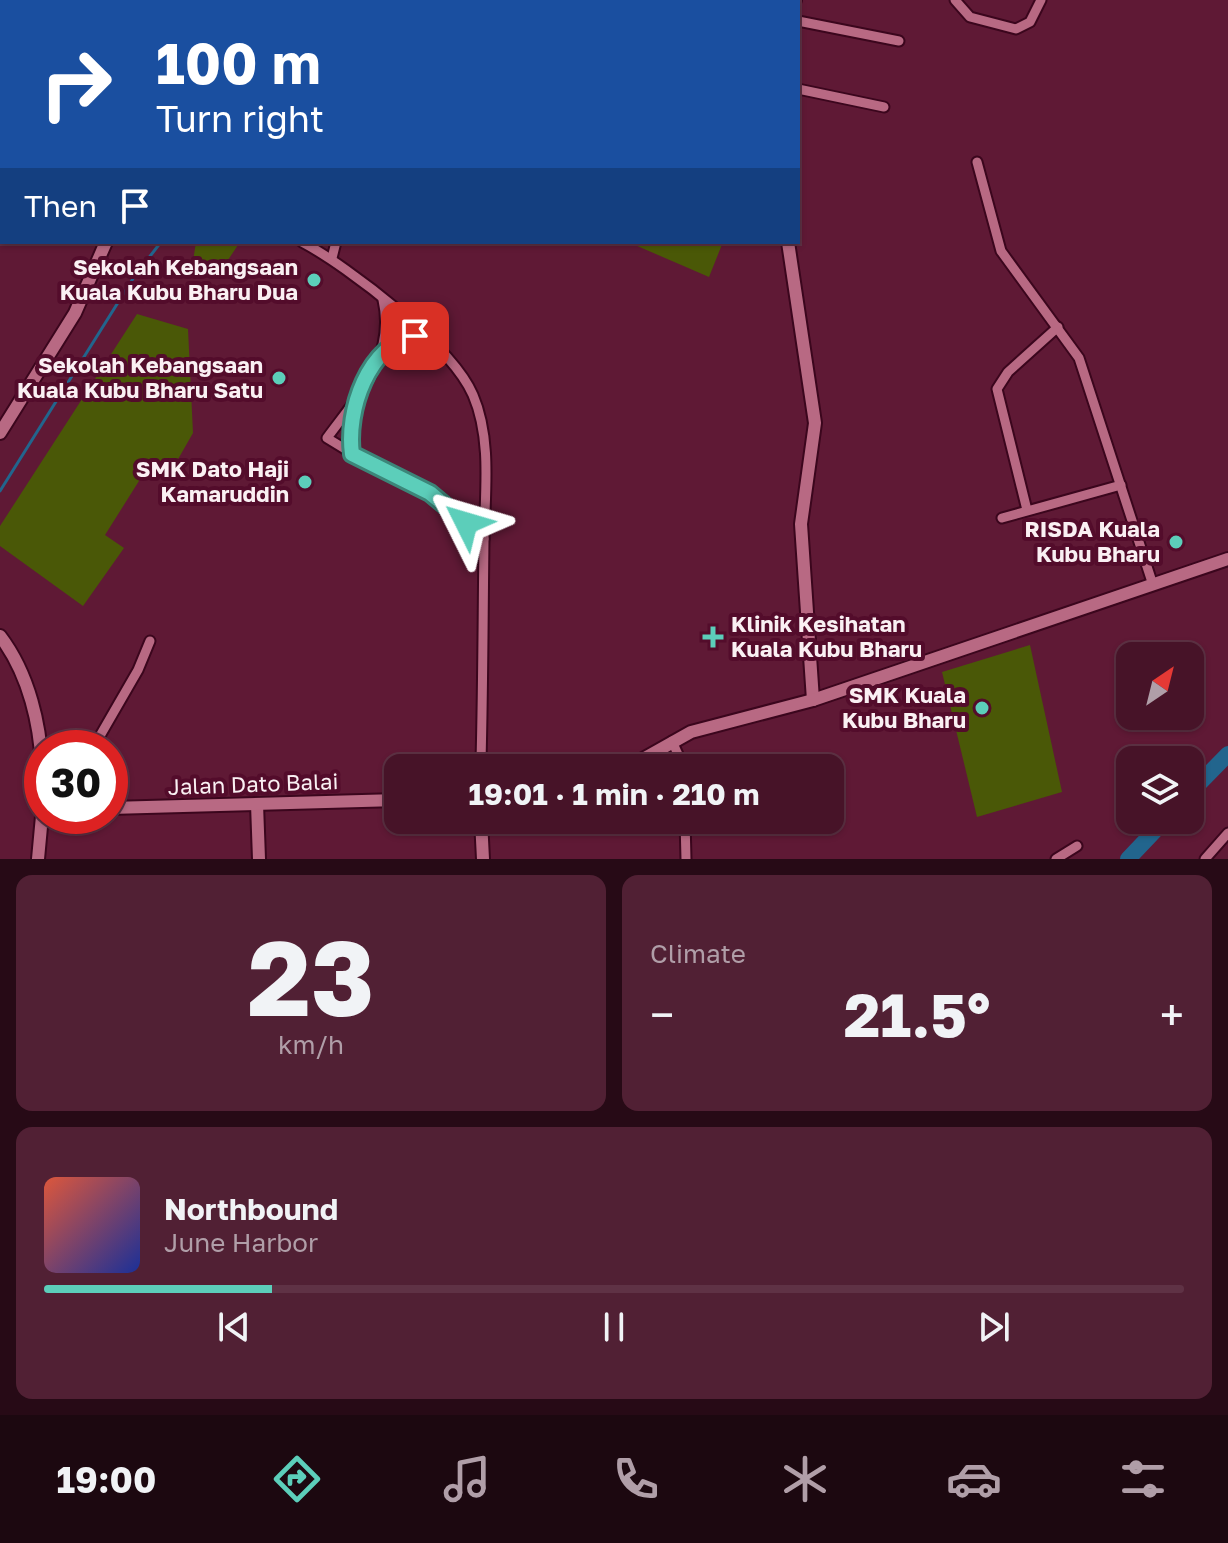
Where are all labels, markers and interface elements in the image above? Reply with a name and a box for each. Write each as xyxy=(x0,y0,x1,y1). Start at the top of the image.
text: 100 m xyxy=(156,29,321,96)
icon: right xyxy=(24,32,128,136)
text: Turn right xyxy=(156,97,324,140)
icon: arrive xyxy=(113,184,157,228)
text: Then xyxy=(24,188,97,224)
place label: Sekolah Kebangsaan Kuala Kubu Bharu Dua xyxy=(60,253,298,305)
marker: Sekolah Kebangsaan Kuala Kubu Bharu Dua xyxy=(305,271,323,289)
pin xyxy=(381,302,449,370)
icon: arrive xyxy=(393,314,437,358)
place label: Sekolah Kebangsaan Kuala Kubu Bharu Satu xyxy=(17,351,263,403)
marker: Sekolah Kebangsaan Kuala Kubu Bharu Satu xyxy=(270,369,288,387)
place label: SMK Dato Haji Kamaruddin xyxy=(136,455,289,507)
marker: SMK Dato Haji Kamaruddin xyxy=(296,473,314,491)
position arrow xyxy=(424,481,508,565)
place label: RISDA Kuala Kubu Bharu xyxy=(1024,515,1160,567)
marker: RISDA Kuala Kubu Bharu xyxy=(1167,533,1185,551)
place label: Klinik Kesihatan Kuala Kubu Bharu xyxy=(731,610,922,662)
marker: Klinik Kesihatan Kuala Kubu Bharu xyxy=(702,626,724,648)
north arrow xyxy=(1116,642,1204,730)
map controls xyxy=(1116,642,1204,834)
place label: SMK Kuala Kubu Bharu xyxy=(842,681,966,733)
marker: SMK Kuala Kubu Bharu xyxy=(973,699,991,717)
speed limit sign: 30 xyxy=(24,730,128,834)
button: layers xyxy=(1116,746,1204,834)
street label: Jalan Dato Balai xyxy=(167,767,339,800)
text: 19:01 · 1 min · 210 m xyxy=(469,776,759,812)
text: 23 xyxy=(248,914,374,1039)
text: Climate xyxy=(650,938,746,969)
text: 21.5° xyxy=(844,978,990,1050)
text: − xyxy=(650,988,674,1041)
text: + xyxy=(1160,988,1184,1041)
text: km/h xyxy=(278,1029,344,1060)
text: Northbound xyxy=(164,1191,338,1227)
text: June Harbor xyxy=(164,1227,318,1258)
icon: previous xyxy=(212,1305,256,1349)
icon: pause xyxy=(592,1305,636,1349)
icon: next xyxy=(972,1305,1016,1349)
icon: directions xyxy=(269,1451,325,1507)
icon: music xyxy=(439,1451,495,1507)
icon: phone xyxy=(608,1451,664,1507)
icon: climate xyxy=(777,1451,833,1507)
icon: car xyxy=(946,1451,1002,1507)
icon: filters xyxy=(1115,1451,1171,1507)
text: 19:00 xyxy=(57,1458,156,1501)

